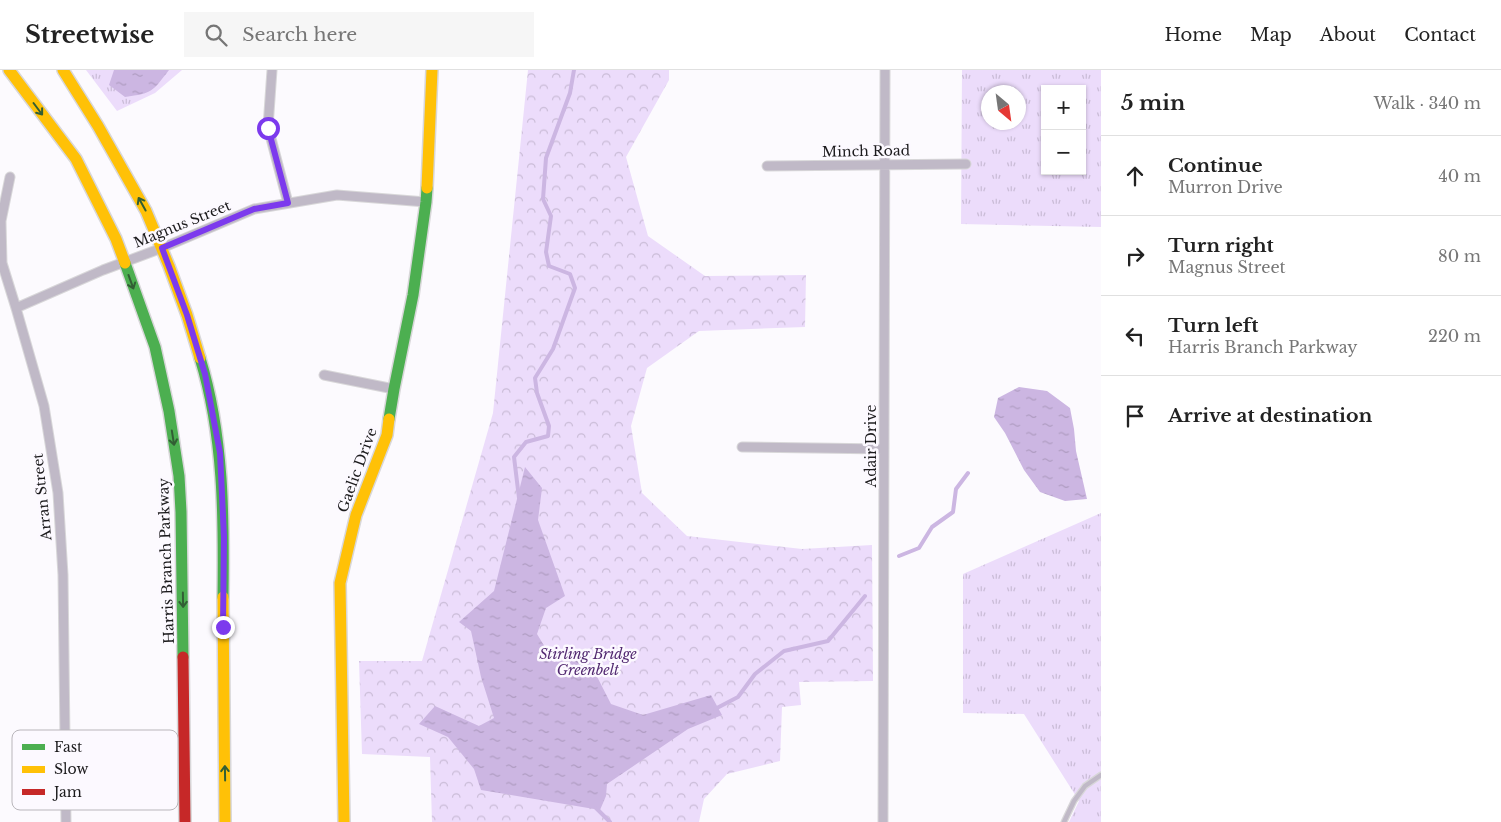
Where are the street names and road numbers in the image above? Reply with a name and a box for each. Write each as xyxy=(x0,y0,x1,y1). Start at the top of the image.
street label: Minch Road xyxy=(822,141,911,161)
street label: Magnus Street xyxy=(131,196,234,252)
street label: Adair Drive xyxy=(862,405,880,488)
street label: Gaelic Drive xyxy=(333,425,381,515)
street label: Arran Street xyxy=(28,452,56,543)
street label: Harris Branch Parkway xyxy=(154,478,178,644)

